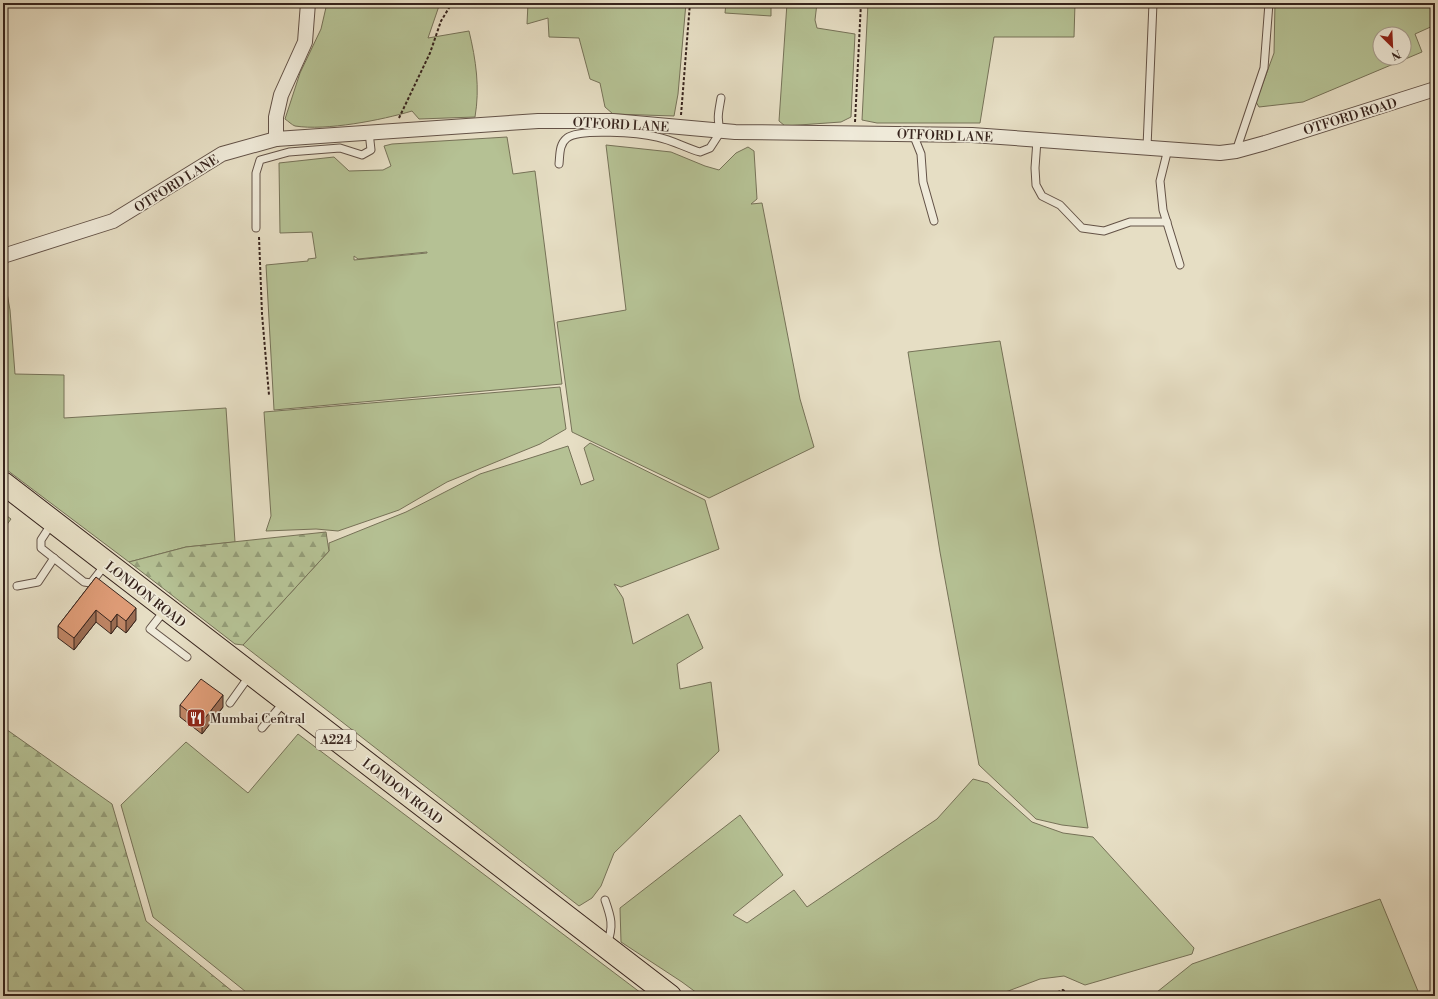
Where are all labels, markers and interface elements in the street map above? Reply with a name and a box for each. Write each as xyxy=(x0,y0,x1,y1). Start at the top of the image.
north arrow xyxy=(1372,26,1412,66)
text: N xyxy=(1389,46,1402,63)
street label: OTFORD ROAD xyxy=(1301,95,1399,139)
street label: OTFORD LANE xyxy=(572,114,670,136)
street label: OTFORD LANE xyxy=(897,126,993,146)
street label: OTFORD LANE xyxy=(131,152,222,216)
street label: LONDON ROAD xyxy=(102,558,189,631)
restaurant icon: Mumbai Central xyxy=(185,707,207,729)
place label: Mumbai Central xyxy=(210,711,305,727)
road number: A224 xyxy=(316,730,356,750)
street label: LONDON ROAD xyxy=(359,755,446,828)

